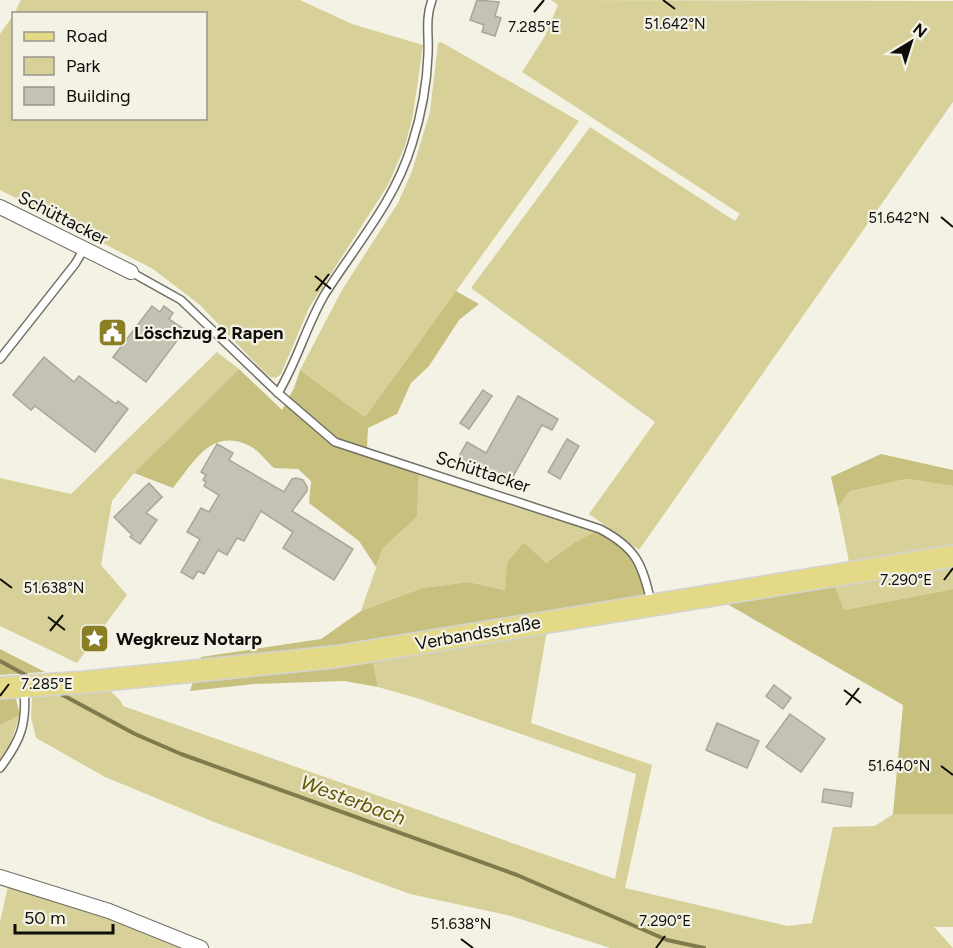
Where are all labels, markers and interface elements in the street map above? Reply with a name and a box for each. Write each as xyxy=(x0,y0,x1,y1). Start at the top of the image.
legend xyxy=(12,12,207,120)
north arrow xyxy=(881,12,941,72)
text: 51.642°N xyxy=(644,15,706,33)
text: 7.285°E xyxy=(508,18,560,36)
text: N xyxy=(909,19,931,42)
text: Road xyxy=(66,25,107,47)
text: Park xyxy=(66,55,101,77)
text: Building xyxy=(66,85,131,107)
street label: Schüttacker xyxy=(14,186,112,250)
text: 51.642°N xyxy=(868,209,930,227)
public building icon: Löschzug 2 Rapen xyxy=(97,317,129,349)
place label: Löschzug 2 Rapen xyxy=(134,322,283,344)
street label: Schüttacker xyxy=(433,446,533,498)
text: 7.290°E xyxy=(880,571,932,589)
text: 51.638°N xyxy=(24,579,84,597)
street label: Verbandsstraße xyxy=(414,611,543,655)
place icon: Wegkreuz Notarp xyxy=(79,623,111,655)
place label: Wegkreuz Notarp xyxy=(116,628,262,650)
text: 7.285°E xyxy=(21,675,73,693)
text: 51.640°N xyxy=(868,757,930,775)
water label: Westerbach xyxy=(297,770,409,830)
scale bar xyxy=(15,897,112,935)
text: 50 m xyxy=(24,907,66,929)
text: 7.290°E xyxy=(639,912,691,930)
text: 51.638°N xyxy=(431,915,491,933)

